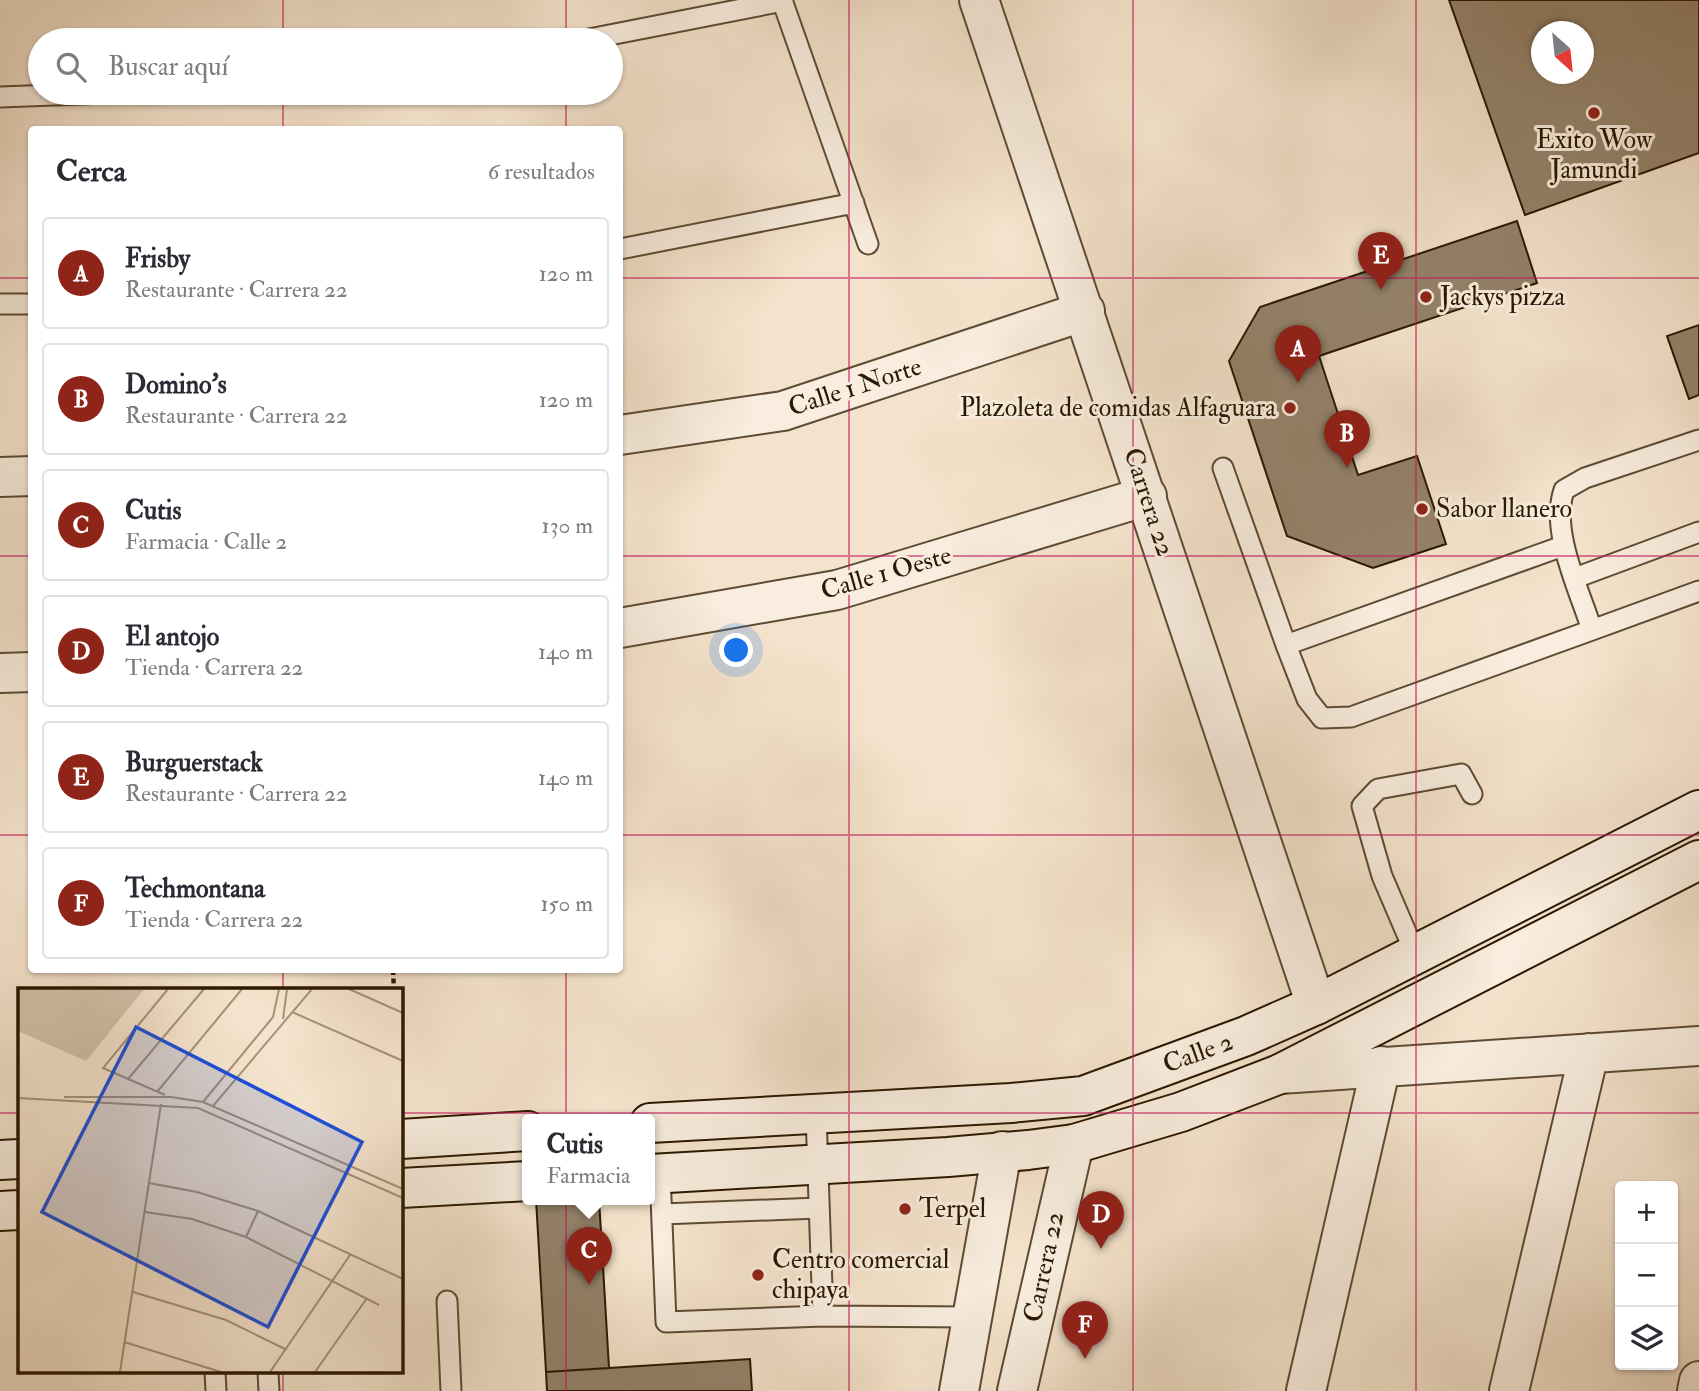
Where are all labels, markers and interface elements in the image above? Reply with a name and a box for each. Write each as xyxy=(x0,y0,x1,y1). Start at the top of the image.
north arrow xyxy=(1531,21,1594,84)
search box xyxy=(28,28,623,105)
icon: search xyxy=(52,48,90,86)
text: Buscar aquí xyxy=(108,51,228,83)
marker: Exito Wow Jamundi xyxy=(1586,105,1602,121)
place label: Exito Wow Jamundi xyxy=(1536,124,1653,186)
text: Cerca xyxy=(56,153,126,190)
text: 6 resultados xyxy=(488,157,595,186)
pin: E xyxy=(1358,232,1404,290)
text: Frisby xyxy=(125,243,190,275)
text: A xyxy=(74,259,88,288)
text: 120 m xyxy=(539,259,593,288)
text: Restaurante · Carrera 22 xyxy=(125,275,348,304)
place label: Jackys pizza xyxy=(1439,281,1566,314)
marker: Jackys pizza xyxy=(1418,289,1434,305)
pin: A xyxy=(1275,325,1321,383)
street label: Calle 1 Norte xyxy=(784,350,926,424)
text: Domino's xyxy=(125,369,227,401)
text: B xyxy=(73,385,89,414)
text: 120 m xyxy=(539,385,593,414)
place label: Plazoleta de comidas Alfaguara xyxy=(960,392,1276,424)
marker: Plazoleta de comidas Alfaguara xyxy=(1282,400,1298,416)
text: Restaurante · Carrera 22 xyxy=(125,401,348,430)
pin: B xyxy=(1324,410,1370,468)
street label: Carrera 22 xyxy=(1116,444,1182,560)
place label: Sabor llanero xyxy=(1436,493,1572,525)
text: Cutis xyxy=(125,495,181,527)
marker: Sabor llanero xyxy=(1414,501,1430,517)
text: C xyxy=(73,511,89,540)
text: 130 m xyxy=(541,511,593,540)
text: Farmacia · Calle 2 xyxy=(125,527,287,556)
street label: Calle 1 Oeste xyxy=(817,539,955,607)
text: El antojo xyxy=(125,621,219,653)
your location xyxy=(719,633,753,667)
text: D xyxy=(72,637,90,666)
text: 140 m xyxy=(538,637,593,666)
text: Tienda · Carrera 22 xyxy=(125,653,303,682)
text: Burguerstack xyxy=(125,747,263,779)
text: E xyxy=(73,763,89,792)
text: 140 m xyxy=(538,763,593,792)
text: Restaurante · Carrera 22 xyxy=(125,779,348,808)
text: Techmontana xyxy=(125,873,265,905)
text: F xyxy=(74,889,88,918)
text: 150 m xyxy=(540,889,593,918)
text: Tienda · Carrera 22 xyxy=(125,905,303,934)
inset map xyxy=(18,988,402,1374)
street label: Calle 2 xyxy=(1159,1026,1237,1080)
popup xyxy=(522,1114,655,1205)
text: Cutis xyxy=(547,1129,603,1161)
text: Farmacia xyxy=(547,1161,630,1190)
map controls xyxy=(1615,1181,1678,1370)
button: + xyxy=(1615,1181,1678,1244)
pin: D xyxy=(1078,1191,1124,1249)
place label: Terpel xyxy=(919,1193,987,1226)
marker: Terpel xyxy=(897,1201,913,1217)
street label: Carrera 22 xyxy=(1017,1209,1071,1325)
pin: C xyxy=(566,1227,612,1285)
place label: Centro comercial chipaya xyxy=(772,1244,950,1307)
button: − xyxy=(1615,1244,1678,1307)
marker: Centro comercial chipaya xyxy=(750,1267,766,1283)
pin: F xyxy=(1062,1301,1108,1359)
button: layers xyxy=(1615,1307,1678,1370)

